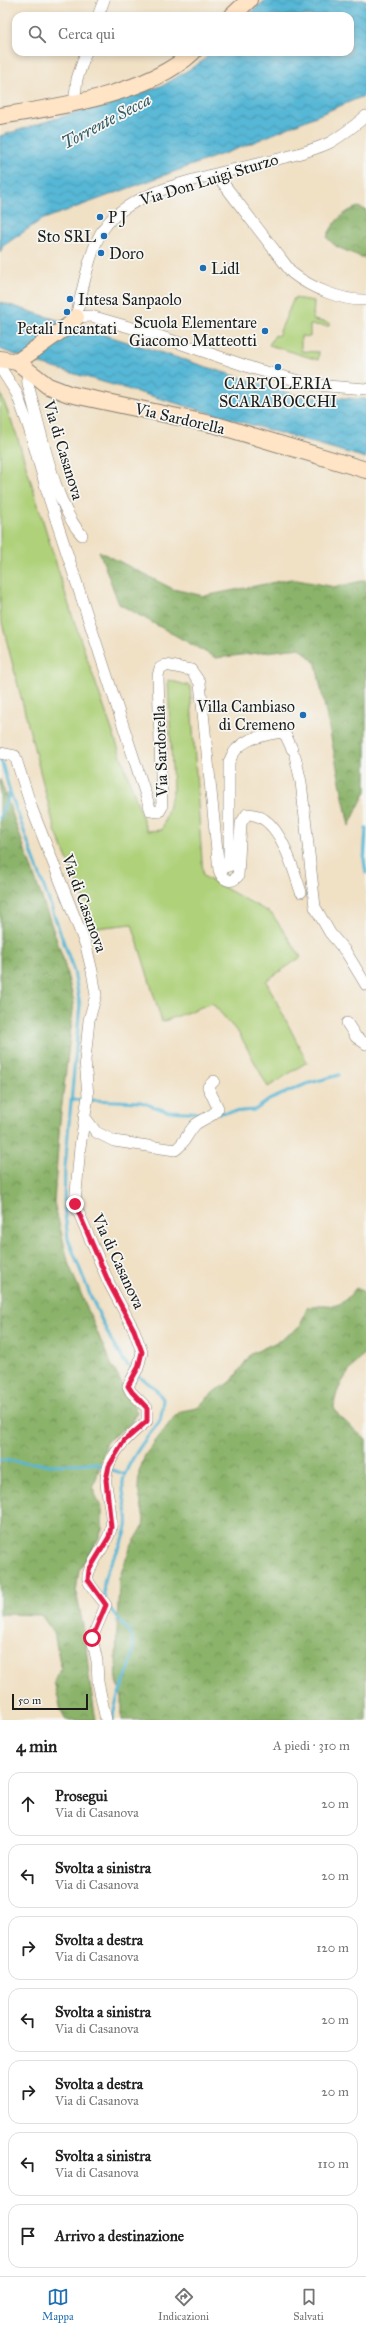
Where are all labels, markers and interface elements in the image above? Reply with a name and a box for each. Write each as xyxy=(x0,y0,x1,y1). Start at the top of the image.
search box xyxy=(12,12,354,56)
icon: search xyxy=(26,23,48,45)
text: Cerca qui xyxy=(58,25,115,43)
water label: Torrente Secca xyxy=(58,89,155,154)
street label: Via Don Luigi Sturzo xyxy=(137,149,281,211)
place label: P J xyxy=(108,208,128,228)
marker: P J xyxy=(95,212,105,222)
place label: Sto SRL xyxy=(37,227,96,246)
marker: Sto SRL xyxy=(99,231,109,241)
place label: Doro xyxy=(109,244,144,263)
marker: Doro xyxy=(96,248,106,258)
place label: Lidl xyxy=(211,259,240,278)
marker: Lidl xyxy=(198,263,208,273)
place label: Intesa Sanpaolo xyxy=(78,290,182,309)
marker: Intesa Sanpaolo xyxy=(65,294,75,304)
marker: Petali Incantati xyxy=(62,307,72,317)
place label: Scuola Elementare Giacomo Matteotti xyxy=(129,313,258,350)
place label: Petali Incantati xyxy=(17,319,118,338)
marker: Scuola Elementare Giacomo Matteotti xyxy=(260,326,270,336)
marker: CARTOLERIA SCARABOCCHI xyxy=(273,362,283,372)
place label: CARTOLERIA SCARABOCCHI xyxy=(219,374,337,411)
street label: Via di Casanova xyxy=(39,397,88,502)
street label: Via Sardorella xyxy=(132,399,227,438)
place label: Villa Cambiaso di Cremeno xyxy=(196,697,295,734)
street label: Via Sardorella xyxy=(149,705,172,798)
marker: Villa Cambiaso di Cremeno xyxy=(298,710,308,720)
street label: Via di Casanova xyxy=(58,851,111,955)
route end xyxy=(66,1195,84,1213)
street label: Via di Casanova xyxy=(88,1210,149,1312)
route start xyxy=(83,1629,101,1647)
scale bar xyxy=(12,1692,88,1711)
text: 50 m xyxy=(18,1694,41,1707)
text: 4 min xyxy=(16,1736,57,1757)
text: A piedi · 310 m xyxy=(273,1738,350,1754)
text: Prosegui xyxy=(55,1787,108,1805)
icon: ahead xyxy=(17,1793,39,1815)
text: 20 m xyxy=(321,1796,349,1812)
text: Via di Casanova xyxy=(55,1805,139,1821)
text: Svolta a sinistra xyxy=(55,1859,151,1877)
icon: left xyxy=(17,1865,39,1887)
text: 20 m xyxy=(321,1868,349,1884)
text: Via di Casanova xyxy=(55,1877,139,1893)
text: Svolta a destra xyxy=(55,1931,143,1949)
icon: right xyxy=(17,1937,39,1959)
text: 120 m xyxy=(316,1940,349,1956)
text: Via di Casanova xyxy=(55,1949,139,1965)
text: Svolta a sinistra xyxy=(55,2003,151,2021)
icon: left xyxy=(17,2009,39,2031)
text: 20 m xyxy=(321,2012,349,2028)
text: Via di Casanova xyxy=(55,2021,139,2037)
text: Svolta a destra xyxy=(55,2075,143,2093)
icon: right xyxy=(17,2081,39,2103)
text: 20 m xyxy=(321,2084,349,2100)
text: Via di Casanova xyxy=(55,2093,139,2109)
text: Svolta a sinistra xyxy=(55,2147,151,2165)
icon: left xyxy=(17,2153,39,2175)
text: 110 m xyxy=(317,2156,349,2172)
text: Via di Casanova xyxy=(55,2165,139,2181)
icon: arrive xyxy=(17,2225,39,2247)
text: Arrivo a destinazione xyxy=(55,2227,184,2245)
tab: Mappa xyxy=(42,2286,74,2323)
tab: Indicazioni xyxy=(158,2286,209,2323)
tab: Salvati xyxy=(293,2286,324,2323)

